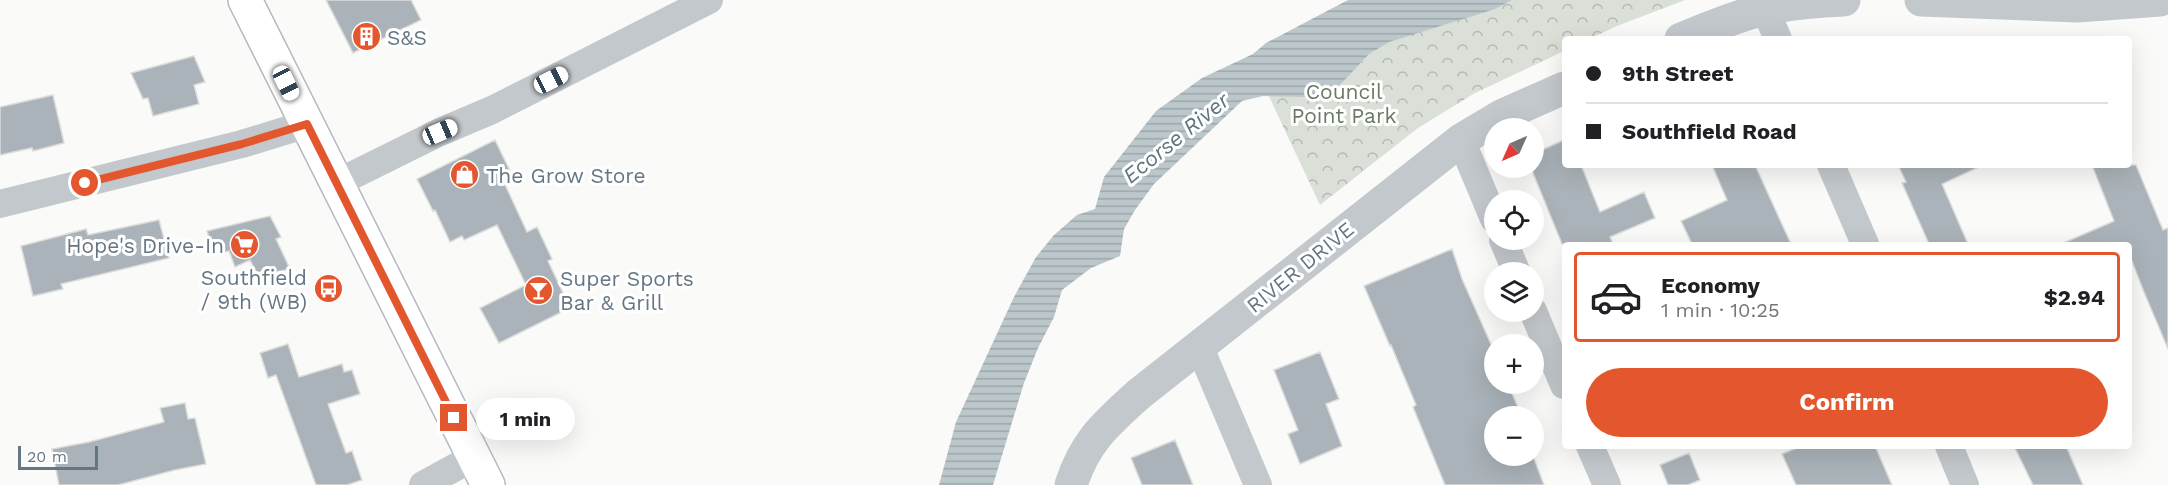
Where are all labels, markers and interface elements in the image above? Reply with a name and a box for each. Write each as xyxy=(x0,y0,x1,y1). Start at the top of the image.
building icon: S&S xyxy=(350,21,382,53)
place label: S&S xyxy=(387,25,427,50)
text: 9th Street xyxy=(1622,61,1733,86)
car xyxy=(270,63,302,103)
car xyxy=(531,64,571,96)
park label: Council Point Park xyxy=(1292,79,1396,128)
water label: Ecorse River xyxy=(1118,87,1235,188)
car xyxy=(420,117,460,147)
north arrow xyxy=(1484,118,1544,178)
map controls xyxy=(1484,118,1544,466)
text: Southfield Road xyxy=(1622,119,1797,144)
shop icon: The Grow Store xyxy=(449,159,481,191)
place label: The Grow Store xyxy=(486,163,646,188)
route start xyxy=(71,169,98,196)
button: locate xyxy=(1484,190,1544,250)
street label: RIVER DRIVE xyxy=(1241,216,1359,318)
supermarket icon: Hope's Drive-In xyxy=(229,229,261,261)
place label: Hope's Drive-In xyxy=(66,233,224,258)
button: layers xyxy=(1484,262,1544,322)
place label: Southfield / 9th (WB) xyxy=(201,265,307,314)
place label: Super Sports Bar & Grill xyxy=(560,266,694,315)
icon: car xyxy=(1589,270,1643,324)
bus stop icon: Southfield / 9th (WB) xyxy=(312,273,344,305)
text: Economy xyxy=(1661,273,1760,298)
bar icon: Super Sports Bar & Grill xyxy=(523,274,555,306)
text: $2.94 xyxy=(2044,285,2105,310)
text: 1 min · 10:25 xyxy=(1661,298,1780,322)
button: + xyxy=(1484,334,1544,394)
button: Confirm xyxy=(1586,368,2108,437)
callout: 1 min xyxy=(475,397,574,439)
route end xyxy=(440,404,467,431)
button: − xyxy=(1484,406,1544,466)
text: 1 min xyxy=(500,407,551,431)
scale bar xyxy=(18,443,98,470)
text: 20 m xyxy=(27,447,67,466)

